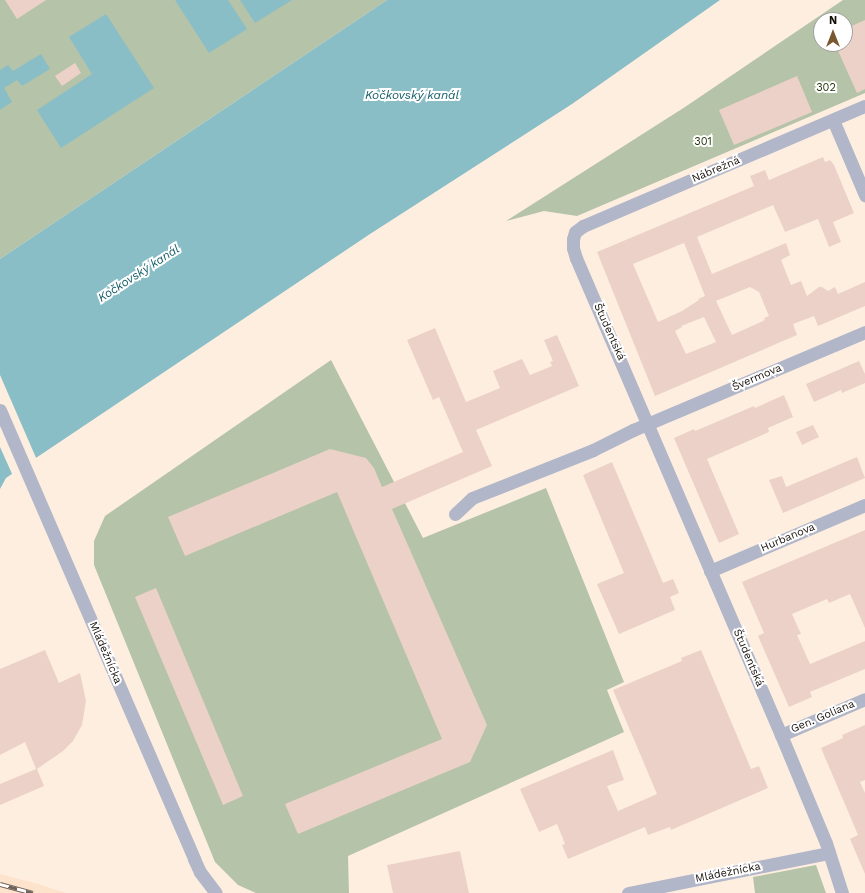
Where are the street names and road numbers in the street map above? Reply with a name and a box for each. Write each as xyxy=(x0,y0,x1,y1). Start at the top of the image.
street label: Nábrežná xyxy=(690,154,742,186)
street label: Študentská xyxy=(591,301,627,363)
street label: Švermova xyxy=(730,362,784,394)
street label: Hurbanova xyxy=(759,521,817,555)
street label: Mládežnícka xyxy=(86,620,124,686)
street label: Študentská xyxy=(730,627,766,689)
street label: Gen. Goliana xyxy=(789,698,857,736)
street label: Mládežnícka xyxy=(694,860,762,886)

